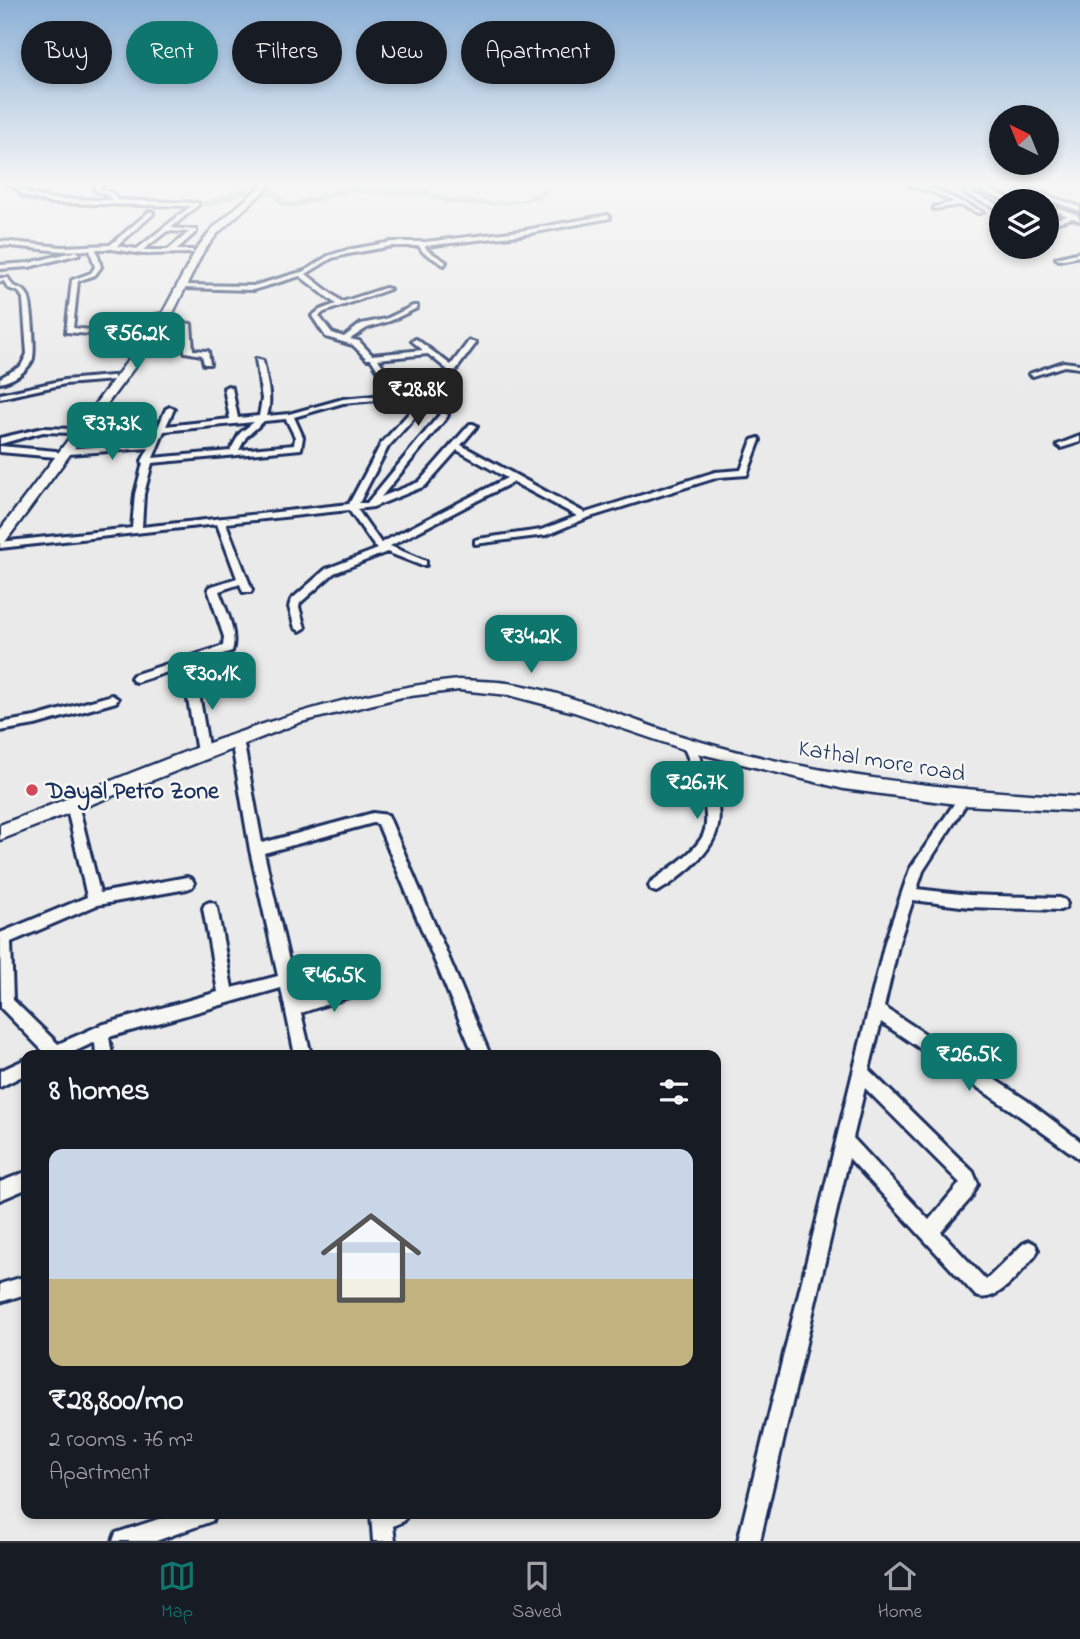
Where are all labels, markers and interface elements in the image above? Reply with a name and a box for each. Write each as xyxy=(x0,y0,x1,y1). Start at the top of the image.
chip: Buy xyxy=(21,21,112,84)
chip: Rent xyxy=(126,21,218,84)
chip: Filters xyxy=(232,21,342,84)
chip: New xyxy=(356,21,447,84)
chip: Apartment xyxy=(461,21,615,84)
north arrow xyxy=(989,105,1059,175)
map controls xyxy=(989,105,1059,259)
button: layers xyxy=(989,189,1059,259)
pin: ₹56.2K xyxy=(80,312,194,372)
text: ₹56.2K xyxy=(105,318,169,351)
pin: ₹28.8K xyxy=(361,368,475,428)
text: ₹28.8K xyxy=(389,374,447,407)
pin: ₹37.3K xyxy=(55,402,169,462)
text: ₹37.3K xyxy=(83,408,141,441)
pin: ₹34.2K xyxy=(474,616,588,675)
text: ₹34.2K xyxy=(501,621,561,654)
pin: ₹30.1K xyxy=(155,652,269,712)
text: ₹30.1K xyxy=(184,658,240,691)
street label: Kathal more road xyxy=(796,732,968,793)
pin: ₹26.7K xyxy=(640,762,754,821)
text: ₹26.7K xyxy=(667,767,727,800)
place label: Dayal Petro Zone xyxy=(45,775,220,811)
marker: Dayal Petro Zone xyxy=(24,782,40,798)
pin: ₹46.5K xyxy=(277,954,391,1014)
text: ₹46.5K xyxy=(303,960,365,993)
pin: ₹26.5K xyxy=(912,1034,1026,1093)
text: ₹26.5K xyxy=(937,1039,1001,1072)
text: 8 homes xyxy=(49,1070,150,1114)
icon: filters xyxy=(655,1073,693,1111)
icon: home xyxy=(308,1195,434,1321)
text: ₹28,800/mo xyxy=(49,1380,184,1424)
text: 2 rooms · 76 m² xyxy=(49,1424,193,1457)
text: Apartment xyxy=(49,1457,150,1490)
tab: Map xyxy=(158,1557,196,1626)
tab: Saved xyxy=(512,1557,562,1626)
tab: Home xyxy=(878,1557,922,1626)

